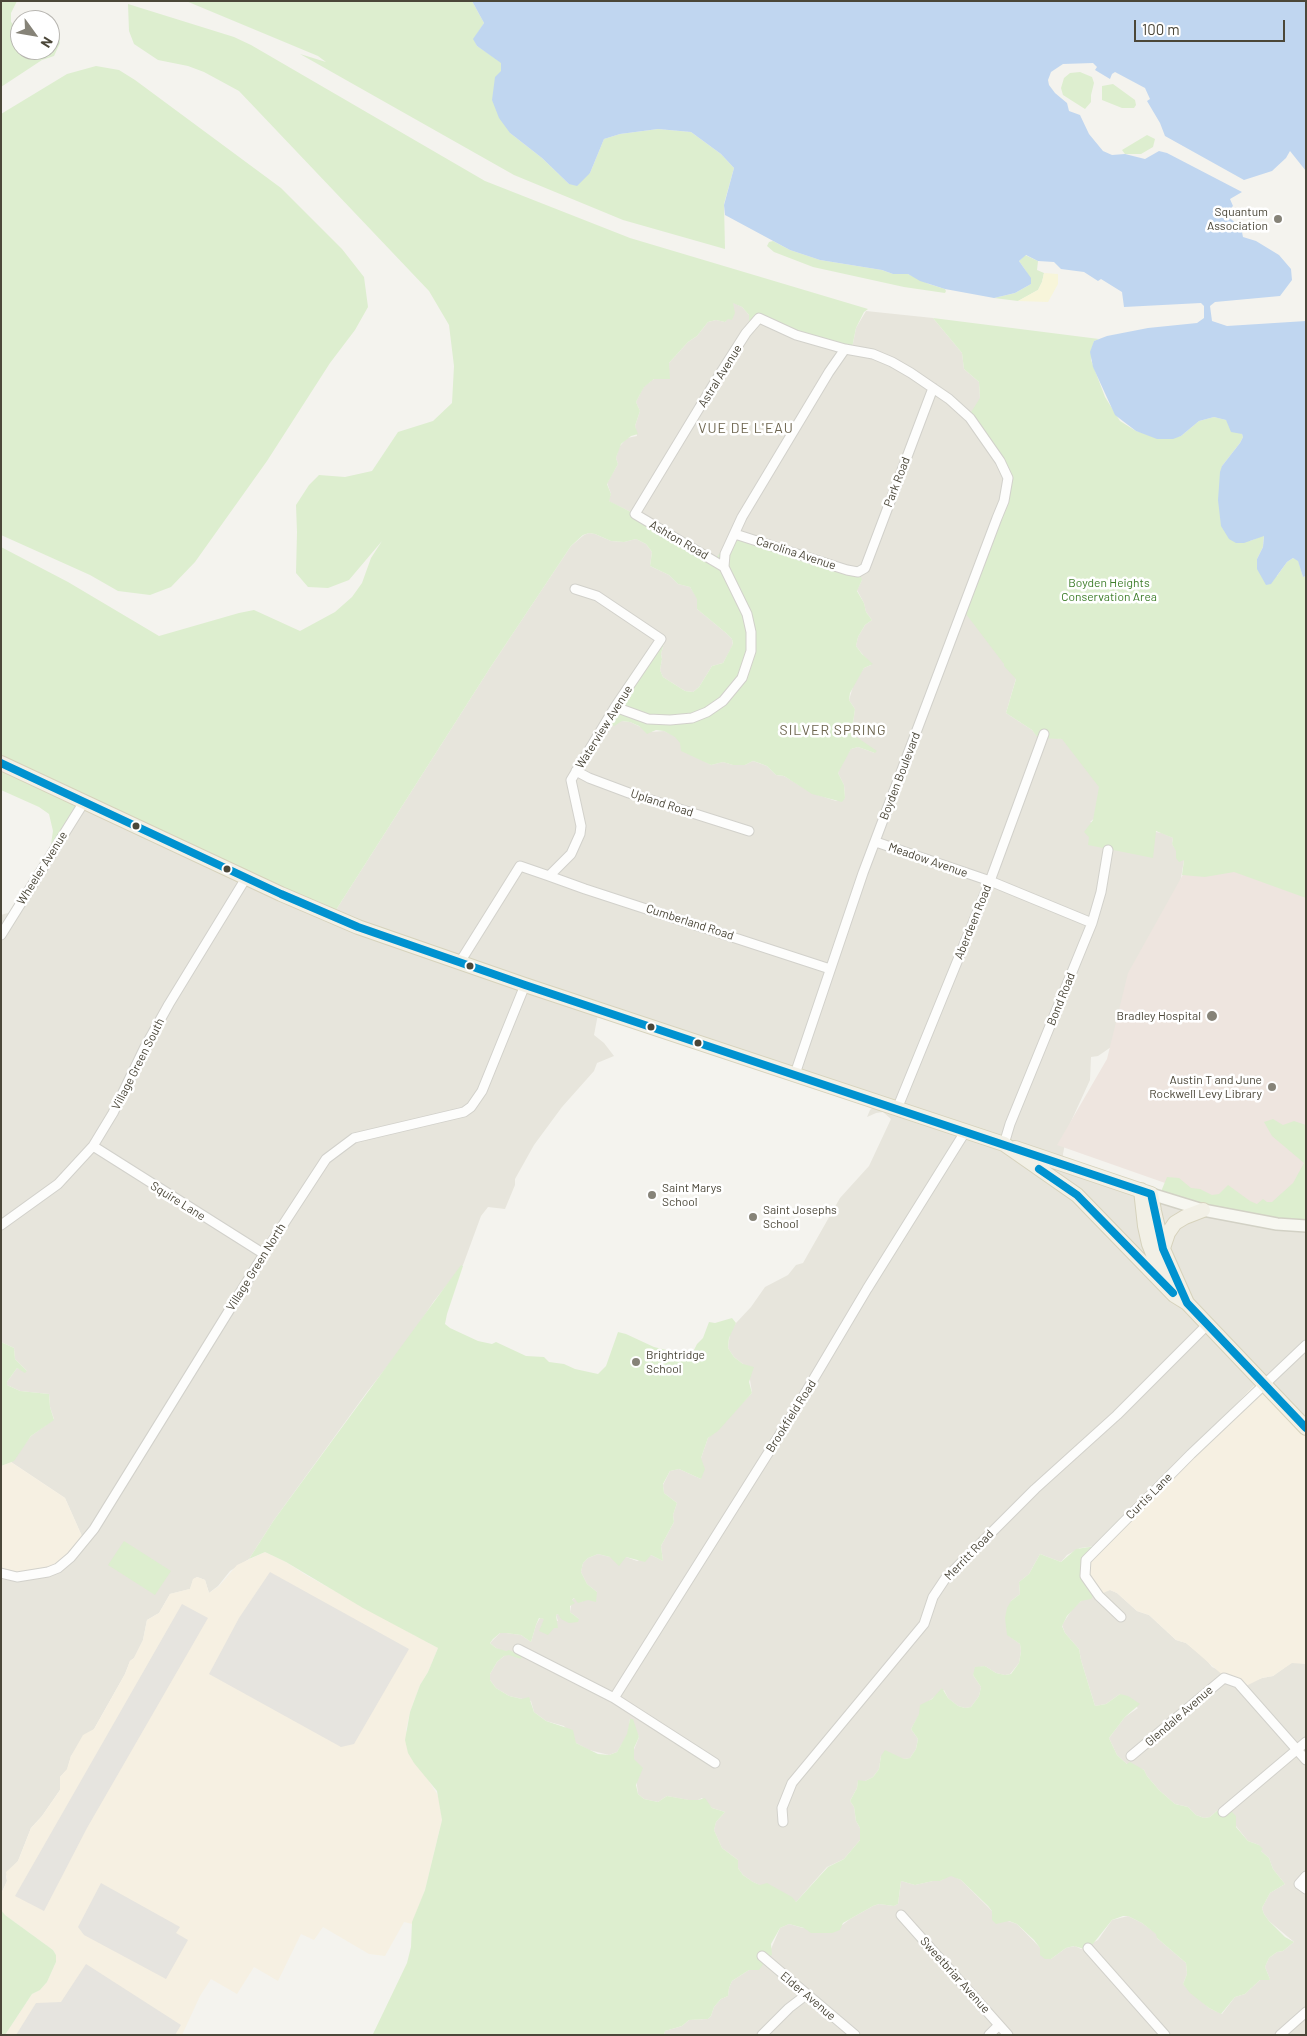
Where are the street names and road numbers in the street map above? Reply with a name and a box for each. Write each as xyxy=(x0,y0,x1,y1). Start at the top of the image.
street label: Astral Avenue xyxy=(695,342,745,410)
street label: Park Road xyxy=(881,455,913,509)
street label: Ashton Road xyxy=(647,517,711,563)
street label: Carolina Avenue xyxy=(754,533,838,573)
street label: Waterview Avenue xyxy=(573,683,635,771)
street label: Boyden Boulevard xyxy=(877,730,923,822)
street label: Upland Road xyxy=(629,786,695,820)
street label: Wheeler Avenue xyxy=(14,829,70,907)
street label: Meadow Avenue xyxy=(886,840,970,880)
street label: Aberdeen Road xyxy=(951,883,995,961)
street label: Cumberland Road xyxy=(644,901,736,943)
street label: Bond Road xyxy=(1044,970,1078,1028)
street label: Village Green South xyxy=(109,1016,167,1112)
street label: Squire Lane xyxy=(148,1178,208,1224)
street label: Village Green North xyxy=(223,1221,289,1313)
street label: Brookfield Road xyxy=(763,1377,819,1455)
street label: Curtis Lane xyxy=(1123,1470,1175,1522)
street label: Merritt Road xyxy=(941,1527,997,1583)
street label: Glendale Avenue xyxy=(1142,1683,1216,1749)
street label: Sweetbriar Avenue xyxy=(917,1934,993,2016)
street label: Elder Avenue xyxy=(777,1969,839,2023)

